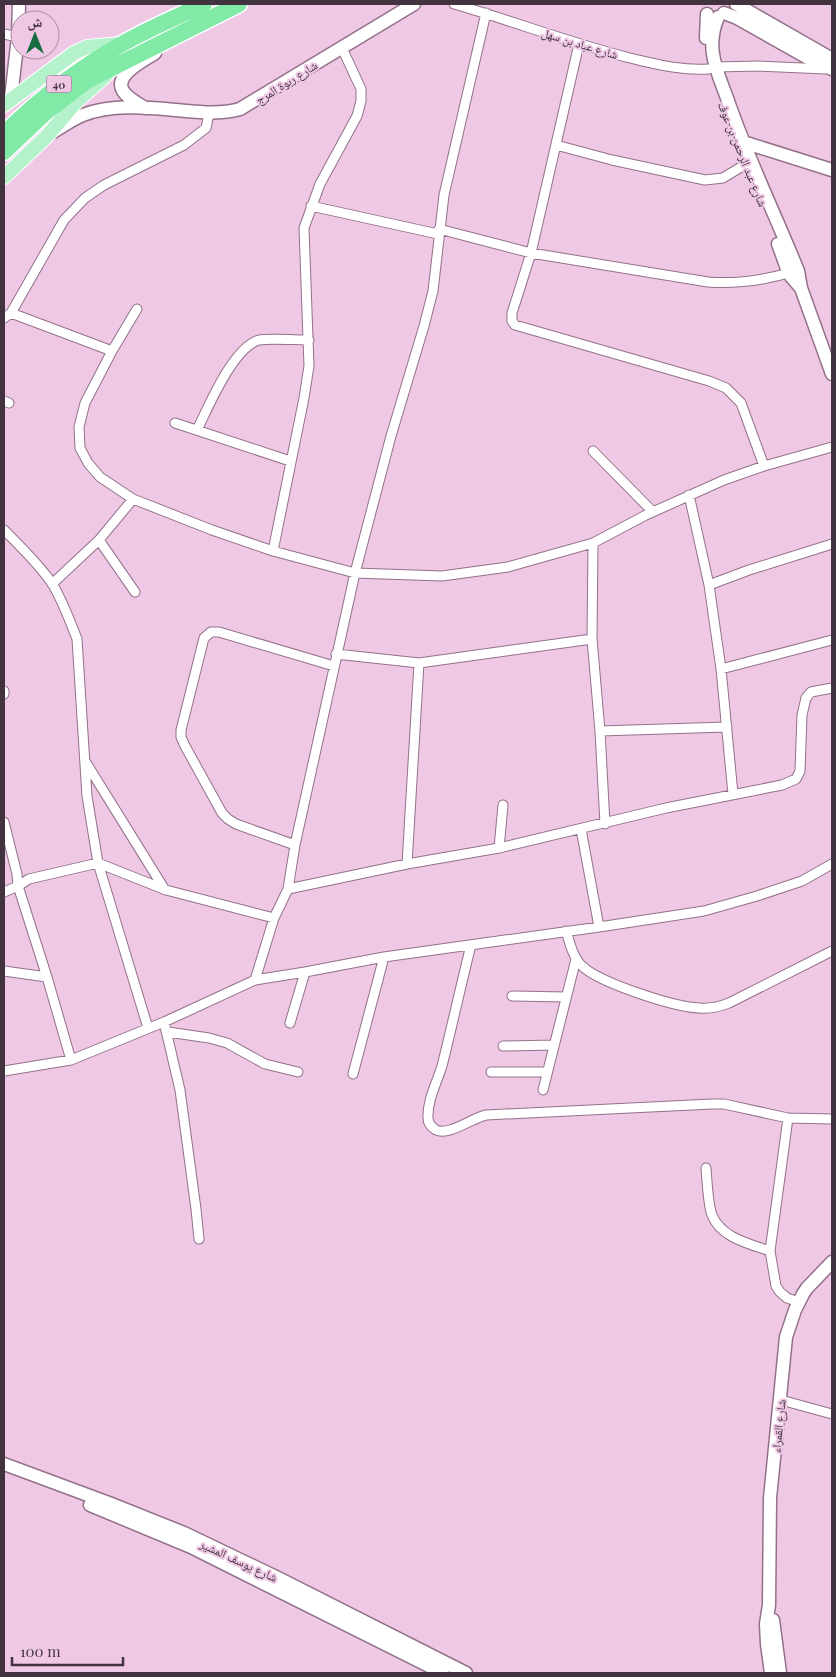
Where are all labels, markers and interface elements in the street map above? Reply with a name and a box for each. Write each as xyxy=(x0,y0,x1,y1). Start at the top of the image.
north arrow xyxy=(10,10,60,60)
text: ش xyxy=(28,12,43,31)
street label: شارع عباد بن سهل xyxy=(539,24,620,63)
street label: شارع ربوة المرج xyxy=(252,57,321,108)
road number: 40 xyxy=(46,76,72,92)
street label: شارع عبد الرحمن بن عوف xyxy=(714,99,771,209)
street label: شارع القمراء xyxy=(767,1398,790,1454)
street label: شارع يوسف المشير xyxy=(196,1535,280,1586)
scale bar xyxy=(12,1634,124,1666)
text: 100 m xyxy=(20,1641,61,1661)

